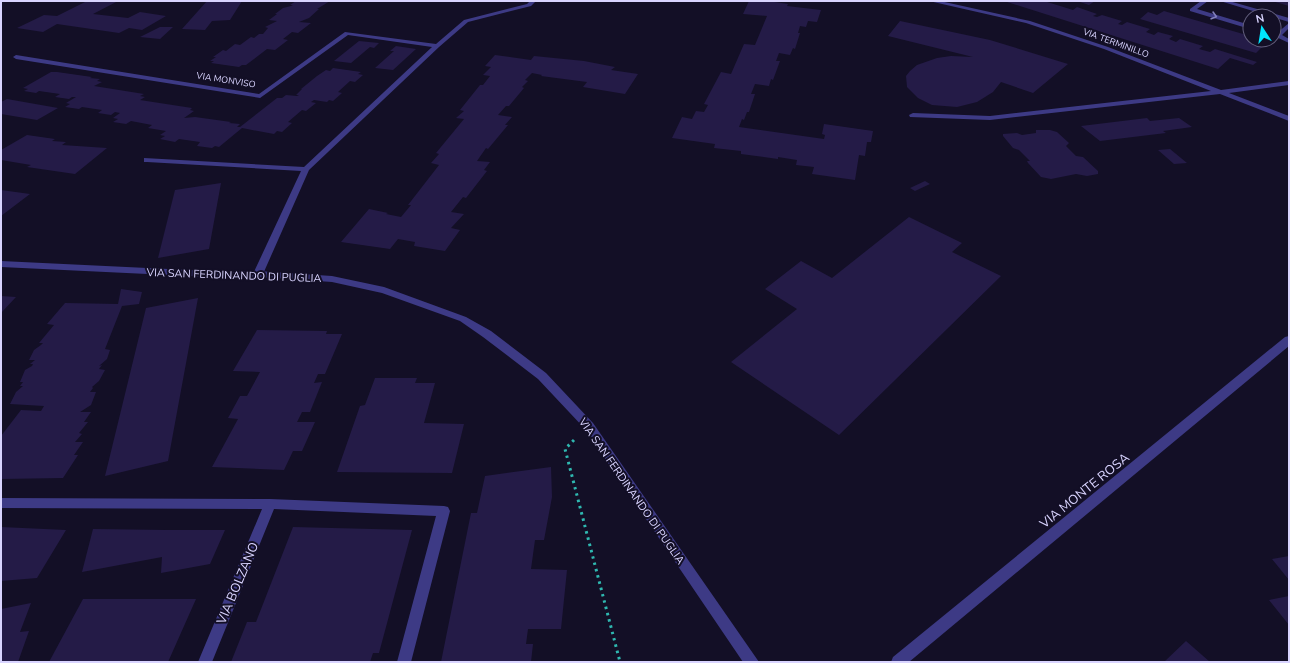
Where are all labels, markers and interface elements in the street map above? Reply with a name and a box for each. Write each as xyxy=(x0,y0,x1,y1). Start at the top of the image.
north arrow xyxy=(1242,8,1282,48)
one-way arrow xyxy=(1210,11,1217,20)
text: N xyxy=(1254,11,1266,27)
street label: VIA TERMINILLO xyxy=(1080,25,1151,61)
street label: VIA MONVISO xyxy=(195,69,256,91)
street label: VIA SAN FERDINANDO DI PUGLIA xyxy=(145,265,322,286)
street label: VIA SAN FERDINANDO DI PUGLIA xyxy=(575,414,688,567)
street label: VIA MONTE ROSA xyxy=(1035,449,1134,533)
street label: VIA BOLZANO xyxy=(212,540,263,628)

